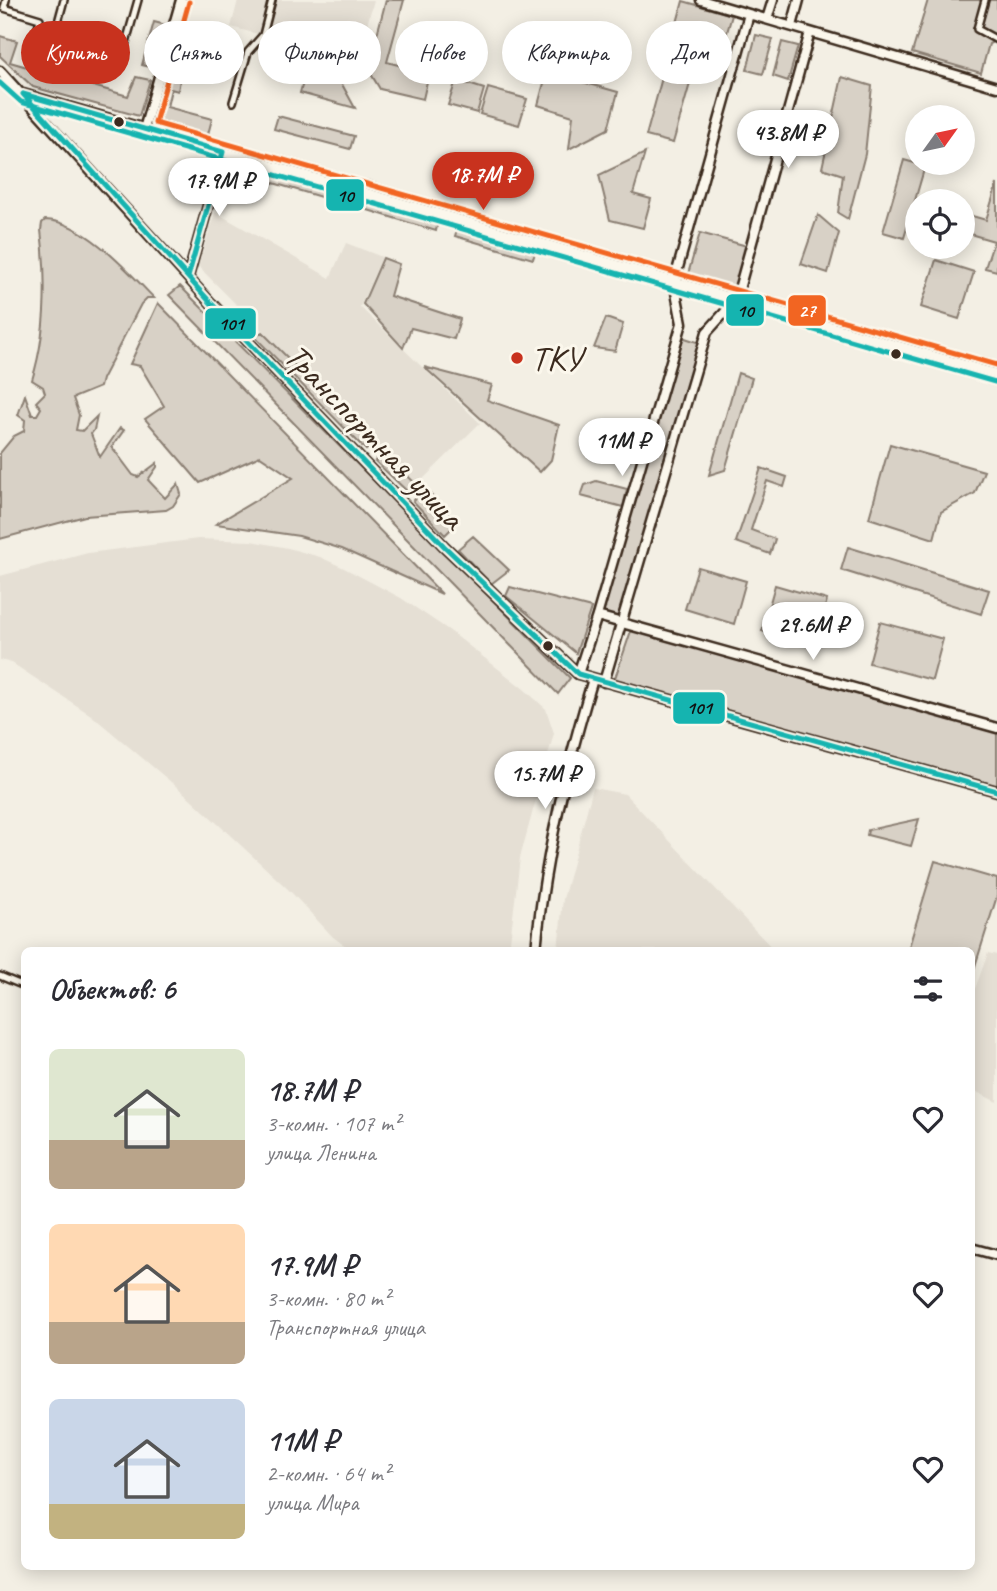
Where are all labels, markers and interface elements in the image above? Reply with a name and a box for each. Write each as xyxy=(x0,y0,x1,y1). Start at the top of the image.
chip: Купить xyxy=(21,21,130,84)
chip: Снять xyxy=(144,21,244,84)
chip: Фильтры xyxy=(258,21,381,84)
chip: Новое xyxy=(395,21,488,84)
chip: Квартира xyxy=(502,21,632,84)
chip: Дом xyxy=(646,21,732,84)
north arrow xyxy=(905,105,975,175)
map controls xyxy=(905,105,975,259)
pin: 43.8M ₽ xyxy=(723,110,853,170)
unlabelled marker xyxy=(112,115,126,129)
text: 43.8M ₽ xyxy=(753,118,823,147)
pin: 18.7M ₽ xyxy=(418,152,548,212)
pin: 17.9M ₽ xyxy=(154,158,284,218)
text: 18.7M ₽ xyxy=(448,160,518,189)
text: 17.9M ₽ xyxy=(184,166,254,195)
line badge: 10 xyxy=(325,178,365,212)
text: 10 xyxy=(336,184,356,208)
button: locate xyxy=(905,189,975,259)
line badge: 10 xyxy=(725,293,765,327)
line badge: 27 xyxy=(787,294,827,327)
text: 10 xyxy=(736,299,756,323)
text: 27 xyxy=(798,299,818,323)
line badge: 101 xyxy=(204,307,257,340)
text: 101 xyxy=(218,312,246,336)
street label: Транспортная улица xyxy=(274,334,477,541)
place label: ТКУ xyxy=(531,336,587,381)
unlabelled marker xyxy=(889,347,903,361)
marker: ТКУ xyxy=(509,350,525,366)
pin: 11M ₽ xyxy=(573,419,671,478)
text: 11M ₽ xyxy=(595,426,649,455)
pin: 29.6M ₽ xyxy=(748,602,878,662)
text: 29.6M ₽ xyxy=(778,610,848,639)
unlabelled marker xyxy=(541,639,555,653)
line badge: 101 xyxy=(672,691,726,725)
text: 101 xyxy=(686,696,714,720)
pin: 15.7M ₽ xyxy=(480,752,610,811)
text: 15.7M ₽ xyxy=(510,759,580,788)
text: Объектов: 6 xyxy=(49,970,175,1008)
icon: filters xyxy=(909,970,947,1008)
text: 18.7M ₽ xyxy=(266,1071,357,1109)
icon: home xyxy=(105,1077,189,1161)
icon: heart xyxy=(909,1100,947,1138)
text: 3-комн. · 107 m² xyxy=(266,1109,400,1138)
text: улица Ленина xyxy=(266,1138,375,1167)
text: 17.9M ₽ xyxy=(266,1246,357,1284)
icon: home xyxy=(105,1252,189,1336)
icon: heart xyxy=(909,1275,947,1313)
text: 3-комн. · 80 m² xyxy=(266,1284,390,1313)
text: Транспортная улица xyxy=(266,1313,425,1342)
text: 11M ₽ xyxy=(266,1421,338,1459)
icon: home xyxy=(105,1427,189,1511)
icon: heart xyxy=(909,1450,947,1488)
text: 2-комн. · 64 m² xyxy=(266,1459,390,1488)
text: улица Мира xyxy=(266,1488,359,1517)

